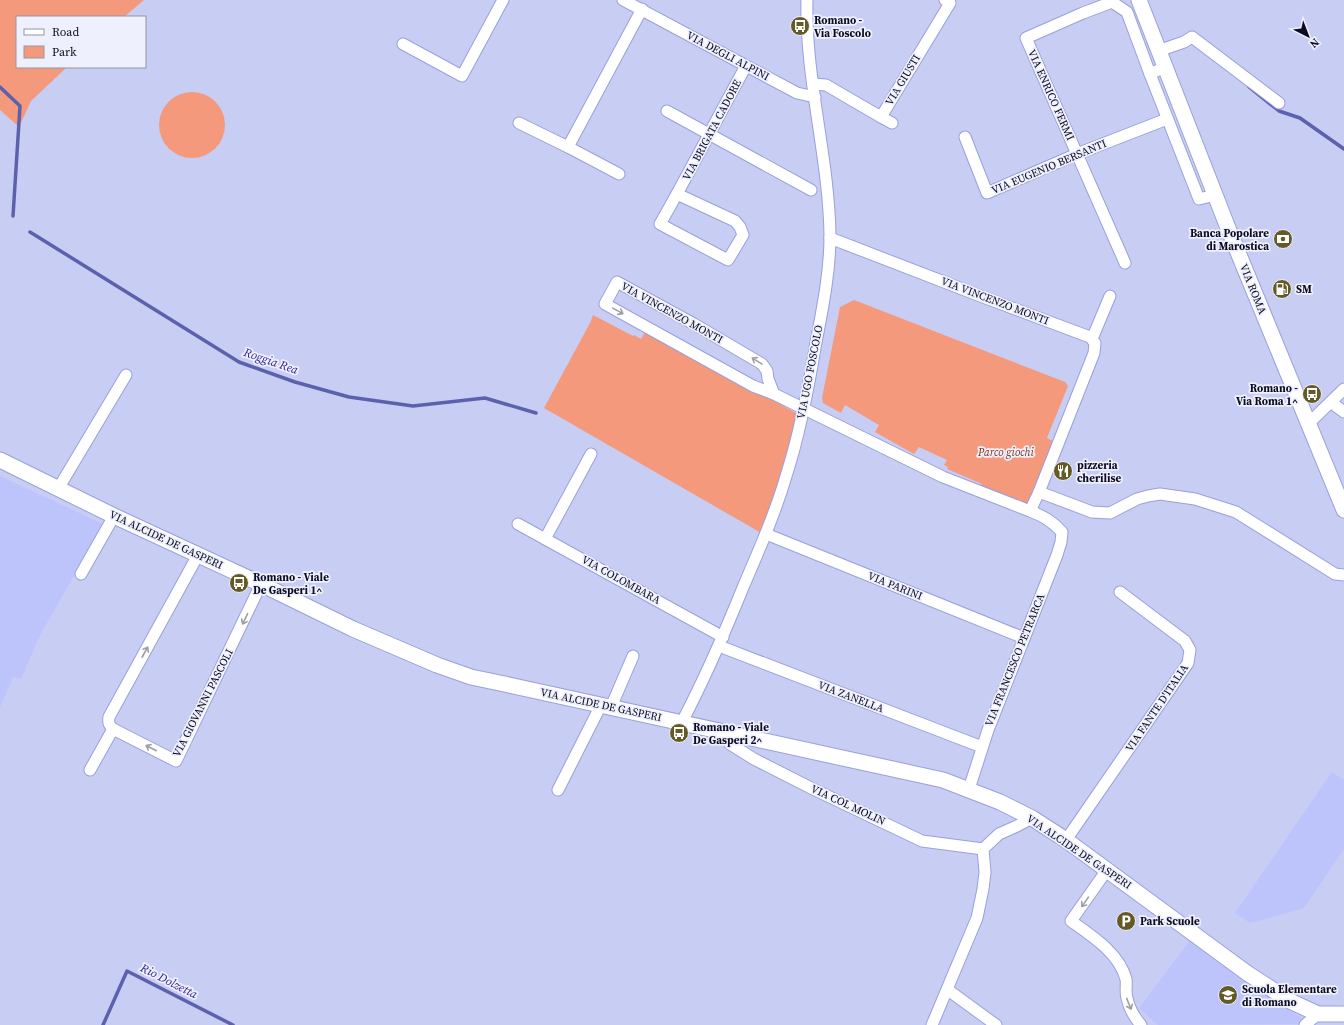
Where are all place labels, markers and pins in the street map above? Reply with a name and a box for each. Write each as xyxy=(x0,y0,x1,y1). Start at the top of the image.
place label: Romano - Via Foscolo xyxy=(814,13,871,41)
bus stop icon: Romano - Via Foscolo xyxy=(789,15,811,37)
place label: Banca Popolare di Marostica xyxy=(1190,226,1269,254)
bank icon: Banca Popolare di Marostica xyxy=(1272,228,1294,250)
fuel station icon: SM xyxy=(1271,278,1293,300)
place label: SM xyxy=(1296,282,1312,297)
place label: Romano - Via Roma 1^ xyxy=(1236,381,1298,409)
bus stop icon: Romano - Via Roma 1^ xyxy=(1301,383,1323,405)
place label: pizzeria cherilise xyxy=(1077,458,1122,486)
restaurant icon: pizzeria cherilise xyxy=(1052,460,1074,482)
place label: Romano - Viale De Gasperi 1^ xyxy=(253,570,329,598)
bus stop icon: Romano - Viale De Gasperi 1^ xyxy=(228,572,250,594)
place label: Romano - Viale De Gasperi 2^ xyxy=(693,720,769,748)
bus stop icon: Romano - Viale De Gasperi 2^ xyxy=(668,722,690,744)
parking icon: Park Scuole xyxy=(1115,910,1137,932)
place label: Park Scuole xyxy=(1140,914,1200,929)
place label: Scuola Elementare di Romano xyxy=(1242,982,1337,1010)
school or university icon: Scuola Elementare di Romano xyxy=(1217,984,1239,1006)

